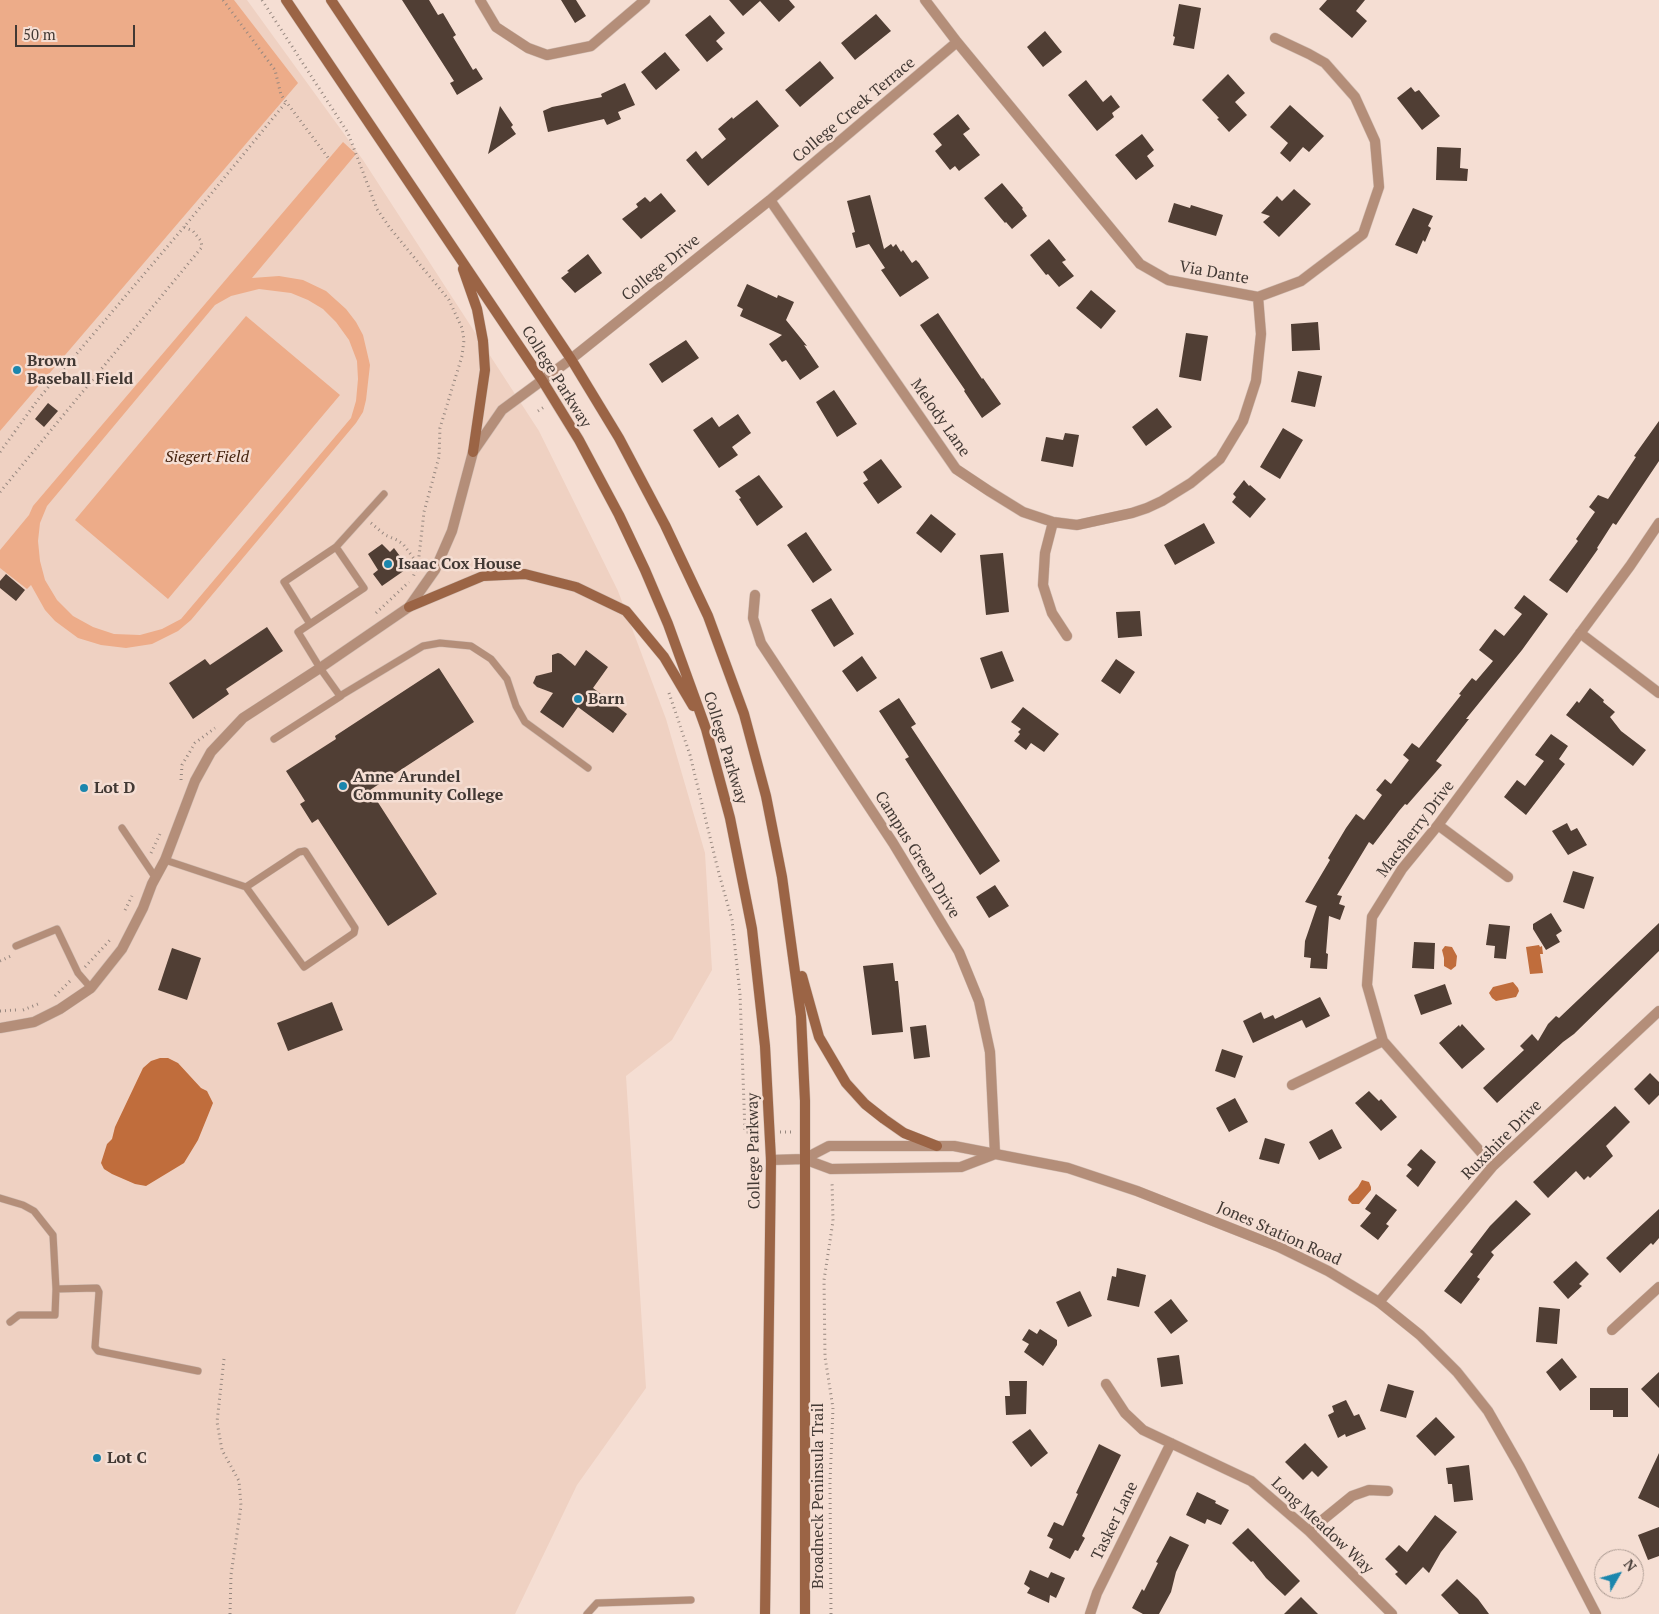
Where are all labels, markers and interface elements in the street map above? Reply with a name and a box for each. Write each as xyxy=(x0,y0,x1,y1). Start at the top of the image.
scale bar xyxy=(18,15,138,47)
text: 50 m xyxy=(23,24,56,44)
street label: College Creek Terrace xyxy=(789,53,919,167)
street label: College Drive xyxy=(618,231,704,305)
street label: Via Dante xyxy=(1178,257,1250,289)
street label: College Parkway xyxy=(517,322,595,432)
place label: Brown Baseball Field xyxy=(27,351,133,389)
marker: Brown Baseball Field xyxy=(11,364,23,376)
street label: Melody Lane xyxy=(906,375,974,461)
park label: Siegert Field xyxy=(165,447,249,467)
place label: Isaac Cox House xyxy=(398,554,521,574)
marker: Isaac Cox House xyxy=(382,558,394,570)
place label: Barn xyxy=(588,689,624,709)
street label: College Parkway xyxy=(699,689,751,807)
marker: Barn xyxy=(572,693,584,705)
place label: Anne Arundel Community College xyxy=(353,767,503,805)
street label: Macsherry Drive xyxy=(1373,777,1459,881)
place label: Lot D xyxy=(94,778,135,798)
marker: Anne Arundel Community College xyxy=(337,780,349,792)
marker: Lot D xyxy=(78,782,90,794)
street label: Campus Green Drive xyxy=(870,788,964,922)
street label: College Parkway xyxy=(743,1093,765,1209)
street label: Ruxshire Drive xyxy=(1458,1096,1546,1184)
street label: Jones Station Road xyxy=(1214,1198,1344,1270)
street label: Broadneck Peninsula Trail xyxy=(808,1403,828,1589)
place label: Lot C xyxy=(107,1448,147,1468)
marker: Lot C xyxy=(91,1452,103,1464)
street label: Long Meadow Way xyxy=(1267,1474,1377,1578)
street label: Tasker Lane xyxy=(1088,1479,1142,1563)
north arrow xyxy=(1594,1549,1644,1599)
text: N xyxy=(1620,1555,1641,1575)

